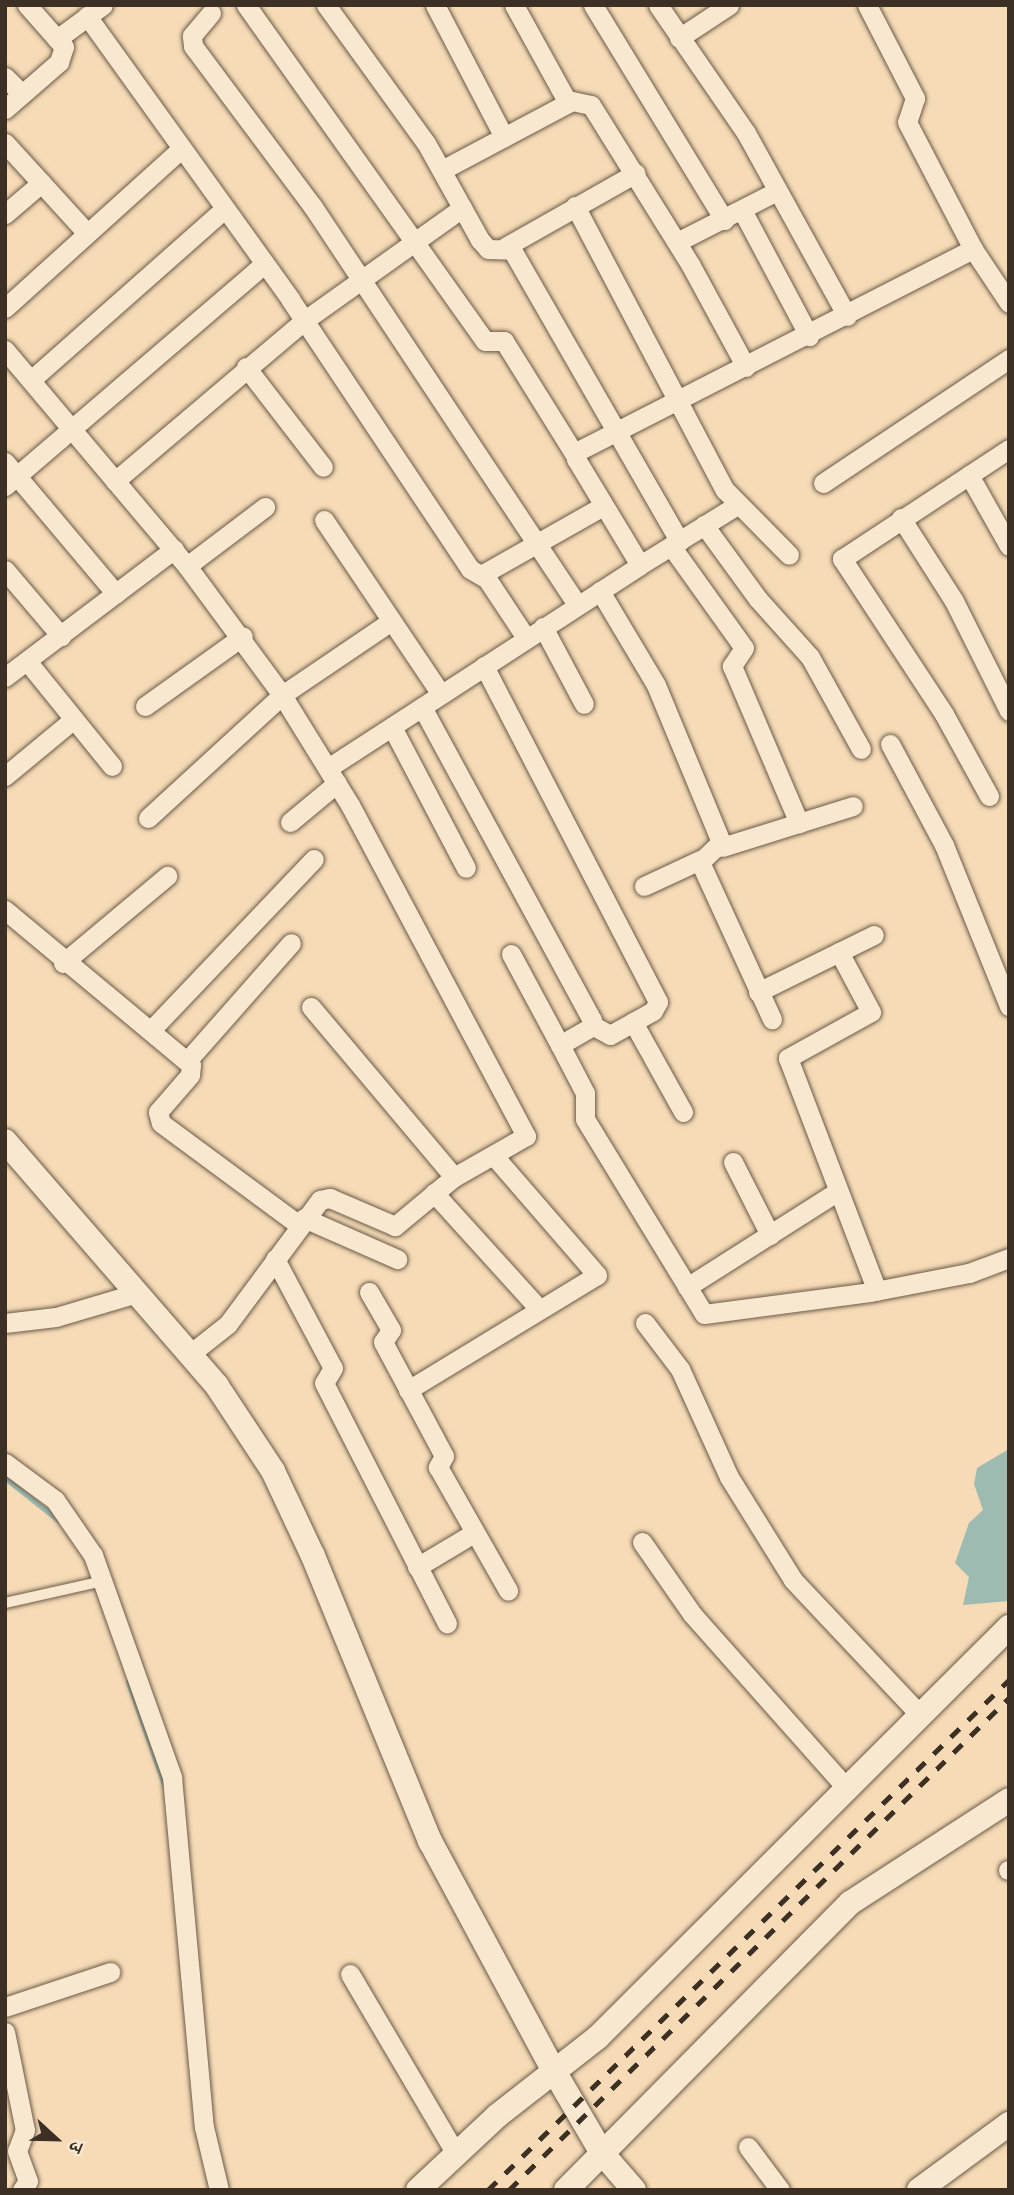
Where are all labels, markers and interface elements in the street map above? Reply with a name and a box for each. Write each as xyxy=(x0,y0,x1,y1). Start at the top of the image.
north arrow xyxy=(21,2104,91,2174)
text: उ xyxy=(63,2138,88,2156)

